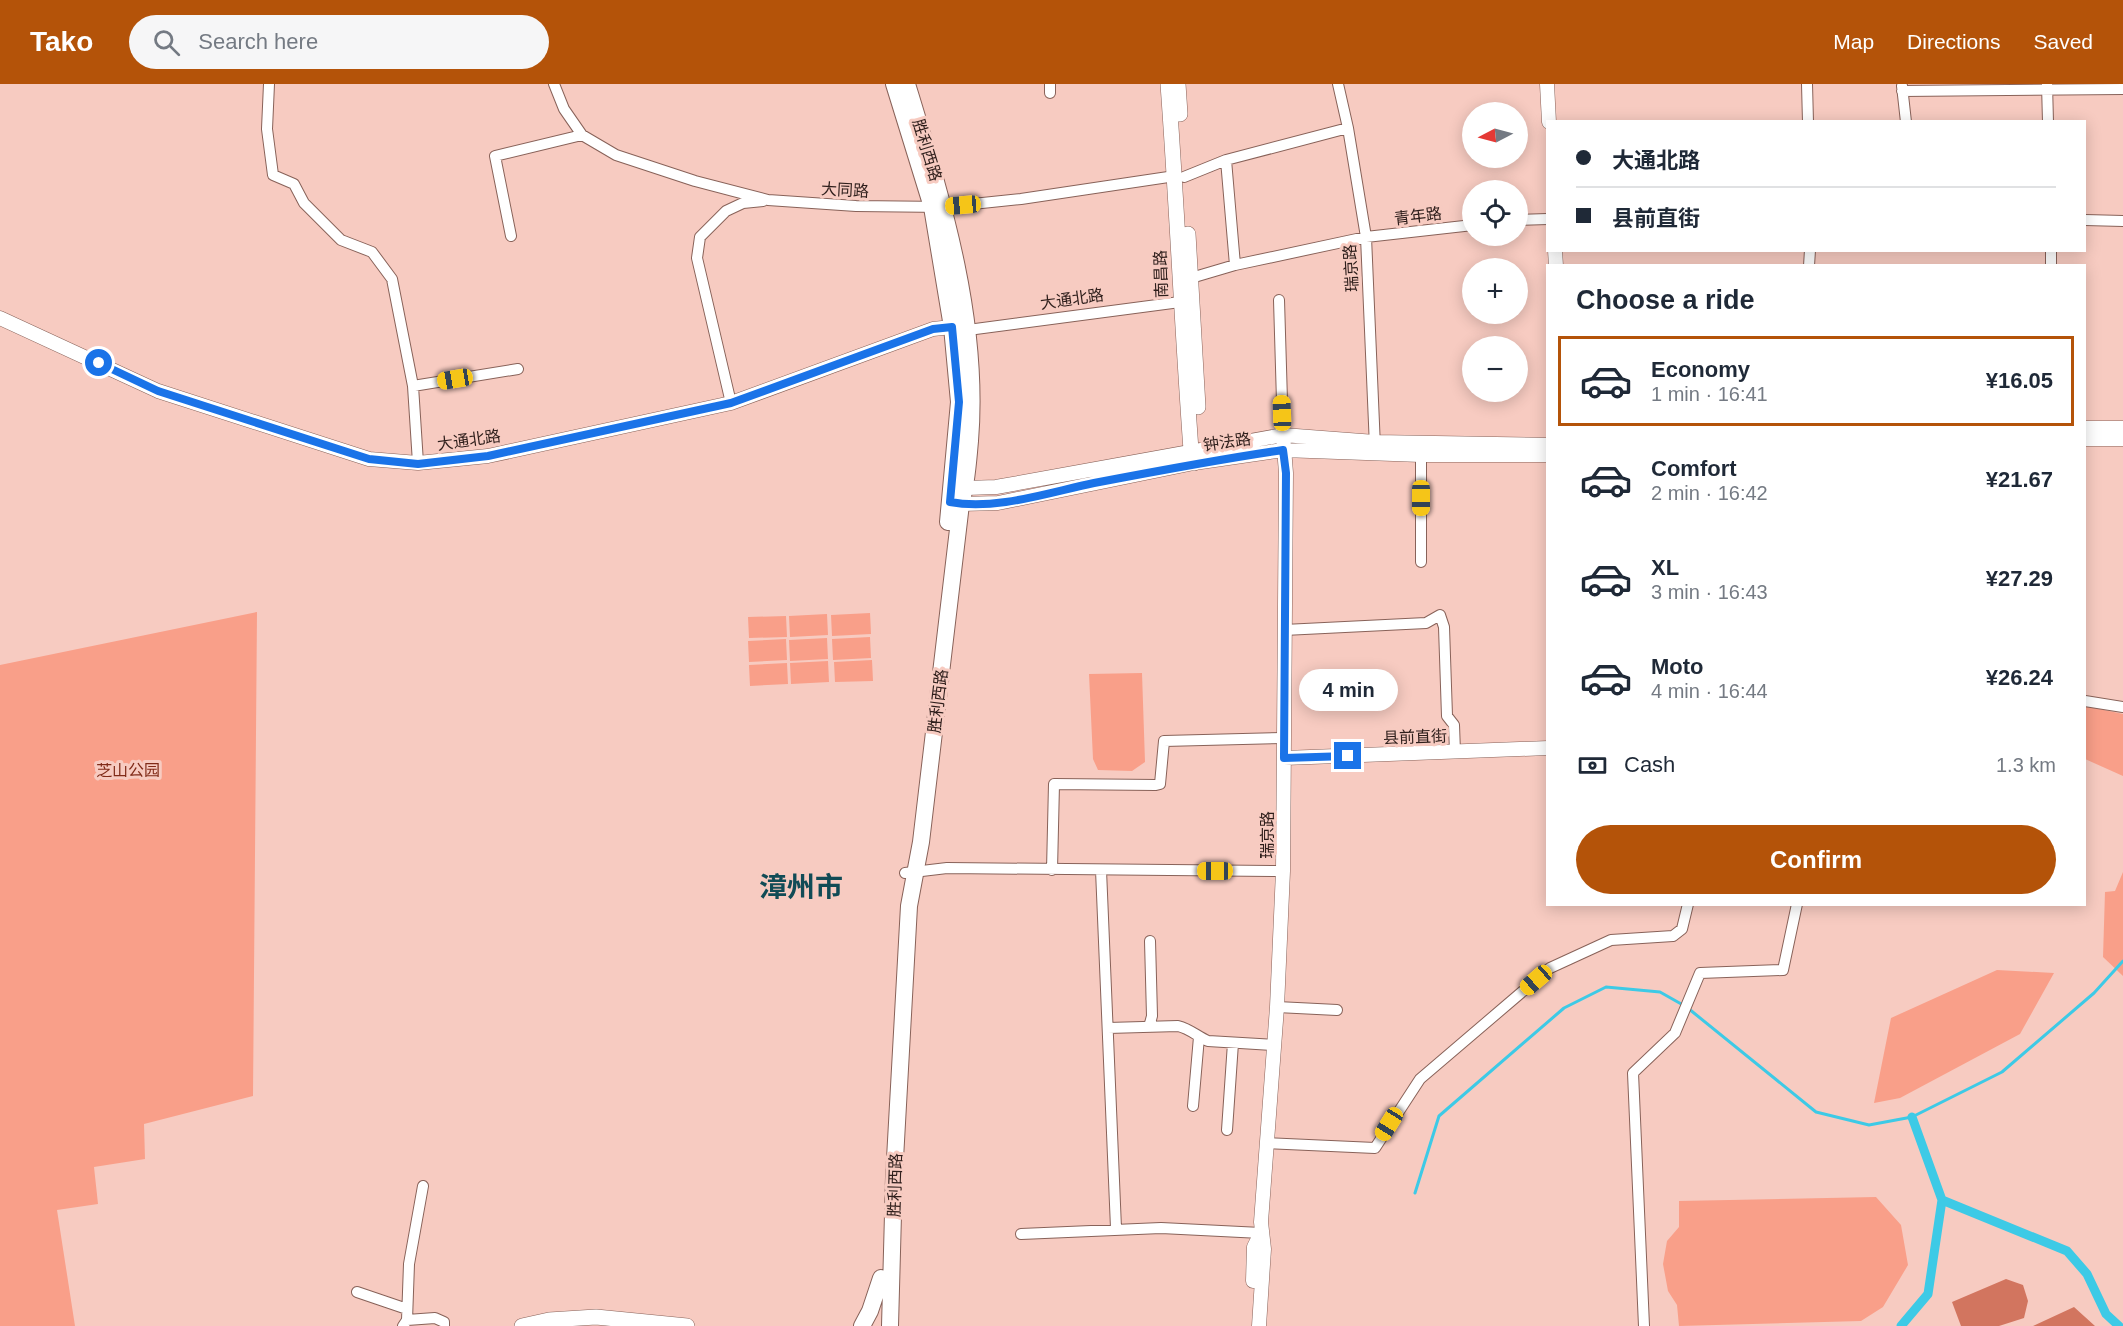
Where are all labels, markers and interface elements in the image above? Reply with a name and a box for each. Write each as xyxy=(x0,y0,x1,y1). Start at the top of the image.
search box xyxy=(129,15,549,69)
text: Tako xyxy=(30,26,93,57)
icon: search xyxy=(150,26,183,59)
text: Search here xyxy=(198,29,318,54)
text: Map xyxy=(1833,30,1874,53)
text: Directions xyxy=(1907,30,2000,53)
text: Saved xyxy=(2033,30,2093,53)
north arrow xyxy=(1462,102,1528,168)
map controls xyxy=(1462,102,1528,402)
street label: 胜利西路 xyxy=(910,117,944,183)
text: 大通北路 xyxy=(1612,148,1700,173)
street label: 大同路 xyxy=(821,180,869,200)
button: locate xyxy=(1462,180,1528,246)
car xyxy=(944,194,982,216)
street label: 青年路 xyxy=(1393,205,1443,227)
text: 县前直街 xyxy=(1612,206,1700,231)
street label: 瑞京路 xyxy=(1341,244,1361,292)
street label: 南昌路 xyxy=(1152,250,1170,298)
button: + xyxy=(1462,258,1528,324)
text: Choose a ride xyxy=(1576,285,1755,315)
street label: 大通北路 xyxy=(1039,286,1105,312)
button: − xyxy=(1462,336,1528,402)
route start xyxy=(85,349,112,376)
icon: car xyxy=(1579,354,1633,408)
text: Economy xyxy=(1651,357,1750,382)
car xyxy=(436,367,474,391)
text: ¥16.05 xyxy=(1986,368,2053,393)
text: 1 min · 16:41 xyxy=(1651,383,1768,405)
car xyxy=(1272,395,1292,431)
street label: 大通北路 xyxy=(436,427,502,453)
street label: 钟法路 xyxy=(1202,430,1252,454)
icon: car xyxy=(1579,453,1633,507)
text: Comfort xyxy=(1651,456,1737,481)
text: ¥21.67 xyxy=(1986,467,2053,492)
car xyxy=(1412,480,1430,516)
text: 2 min · 16:42 xyxy=(1651,482,1768,504)
icon: car xyxy=(1579,552,1633,606)
text: XL xyxy=(1651,555,1679,580)
text: ¥27.29 xyxy=(1986,566,2053,591)
text: 3 min · 16:43 xyxy=(1651,581,1768,603)
icon: car xyxy=(1579,651,1633,705)
text: Moto xyxy=(1651,654,1704,679)
text: ¥26.24 xyxy=(1986,665,2053,690)
street label: 胜利西路 xyxy=(926,668,950,734)
callout: 4 min xyxy=(1298,669,1398,711)
text: 4 min xyxy=(1322,679,1375,701)
text: 4 min · 16:44 xyxy=(1651,680,1768,702)
street label: 县前直街 xyxy=(1383,727,1447,747)
route end xyxy=(1334,742,1361,769)
icon: cash xyxy=(1576,749,1609,782)
text: Cash xyxy=(1624,752,1675,777)
text: 1.3 km xyxy=(1996,754,2056,776)
park label: 芝山公园 xyxy=(96,762,160,779)
street label: 瑞京路 xyxy=(1259,811,1276,859)
button: Confirm xyxy=(1576,825,2056,894)
car xyxy=(1197,862,1233,880)
district label: 漳州市 xyxy=(759,872,843,903)
car xyxy=(1517,961,1555,999)
car xyxy=(1372,1104,1406,1144)
street label: 胜利西路 xyxy=(885,1153,905,1217)

